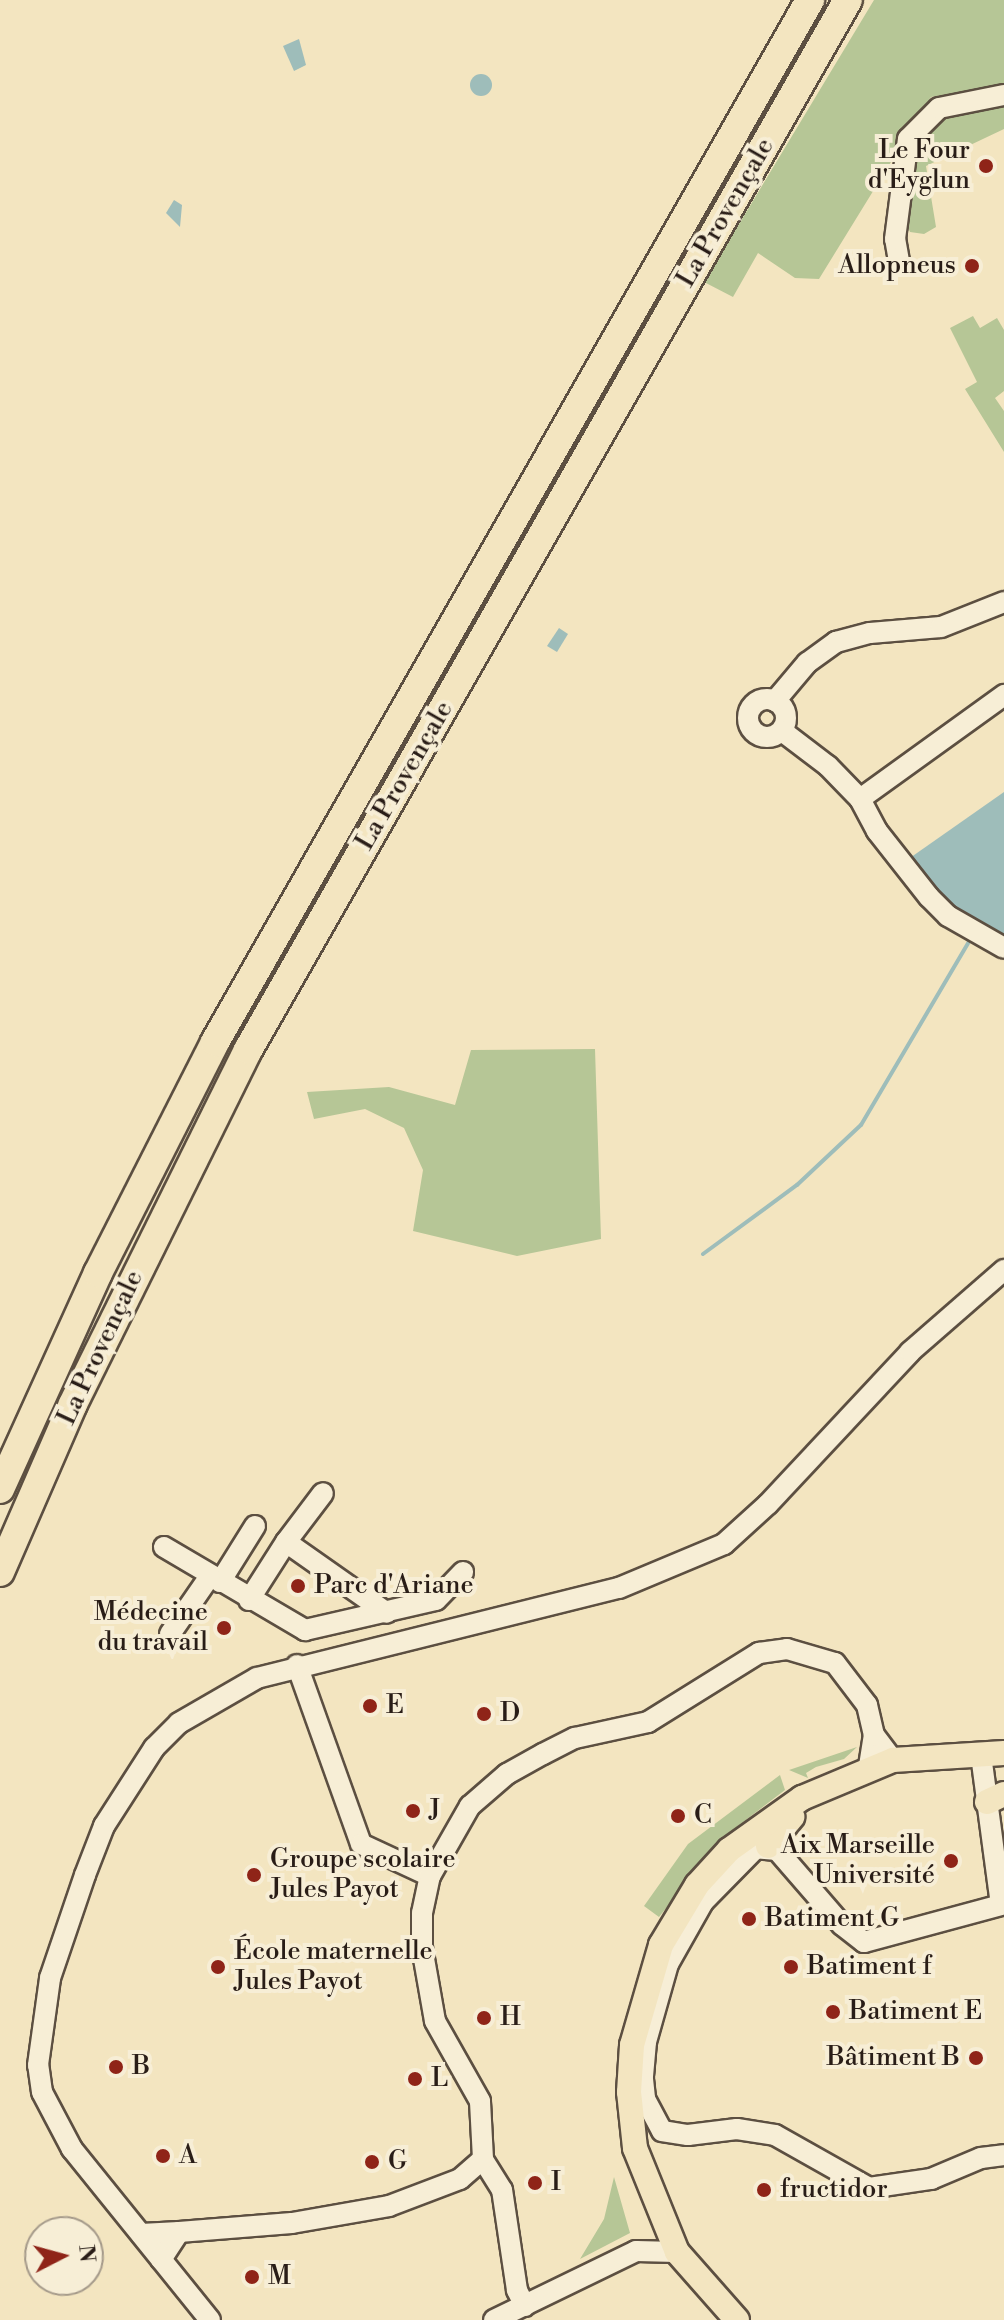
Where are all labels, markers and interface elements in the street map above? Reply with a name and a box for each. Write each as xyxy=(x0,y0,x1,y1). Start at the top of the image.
street label: La Provençale xyxy=(671,133,781,293)
place label: Le Four d'Eyglun xyxy=(868,135,970,196)
marker: Le Four d'Eyglun xyxy=(977,157,995,175)
place label: Allopneus xyxy=(838,250,956,282)
marker: Allopneus xyxy=(963,257,981,275)
street label: La Provençale xyxy=(350,696,460,856)
street label: La Provençale xyxy=(52,1266,150,1430)
place label: Parc d'Ariane xyxy=(314,1570,474,1602)
marker: Parc d'Ariane xyxy=(289,1577,307,1595)
place label: Médecine du travail xyxy=(94,1597,208,1658)
marker: Médecine du travail xyxy=(215,1619,233,1637)
place label: E xyxy=(386,1690,404,1722)
marker: E xyxy=(361,1697,379,1715)
place label: D xyxy=(500,1698,520,1730)
marker: D xyxy=(475,1705,493,1723)
place label: J xyxy=(429,1795,441,1827)
place label: C xyxy=(694,1800,712,1832)
marker: J xyxy=(404,1802,422,1820)
marker: C xyxy=(669,1807,687,1825)
place label: Aix Marseille Université xyxy=(781,1830,935,1892)
place label: Groupe scolaire Jules Payot xyxy=(270,1844,456,1906)
marker: Aix Marseille Université xyxy=(942,1852,960,1870)
marker: Groupe scolaire Jules Payot xyxy=(245,1866,263,1884)
place label: Batiment G xyxy=(765,1903,899,1935)
marker: Batiment G xyxy=(740,1910,758,1928)
place label: École maternelle Jules Payot xyxy=(234,1936,433,1998)
place label: Batiment f xyxy=(807,1951,932,1983)
marker: École maternelle Jules Payot xyxy=(209,1958,227,1976)
marker: Batiment f xyxy=(782,1958,800,1976)
place label: Batiment E xyxy=(849,1996,982,2028)
place label: H xyxy=(500,2002,521,2034)
marker: Batiment E xyxy=(824,2003,842,2021)
marker: H xyxy=(475,2009,493,2027)
place label: Bâtiment B xyxy=(827,2042,960,2074)
marker: Bâtiment B xyxy=(967,2049,985,2067)
place label: B xyxy=(132,2051,150,2083)
marker: B xyxy=(107,2058,125,2076)
place label: L xyxy=(431,2063,448,2095)
marker: L xyxy=(406,2070,424,2088)
place label: A xyxy=(179,2140,197,2172)
place label: G xyxy=(388,2146,407,2178)
marker: A xyxy=(154,2147,172,2165)
marker: G xyxy=(363,2153,381,2171)
place label: I xyxy=(551,2167,561,2199)
marker: I xyxy=(526,2174,544,2192)
place label: fructidor xyxy=(780,2174,888,2206)
marker: fructidor xyxy=(755,2181,773,2199)
north arrow xyxy=(24,2216,104,2296)
text: N xyxy=(72,2244,101,2264)
place label: M xyxy=(268,2261,291,2293)
marker: M xyxy=(243,2268,261,2286)

